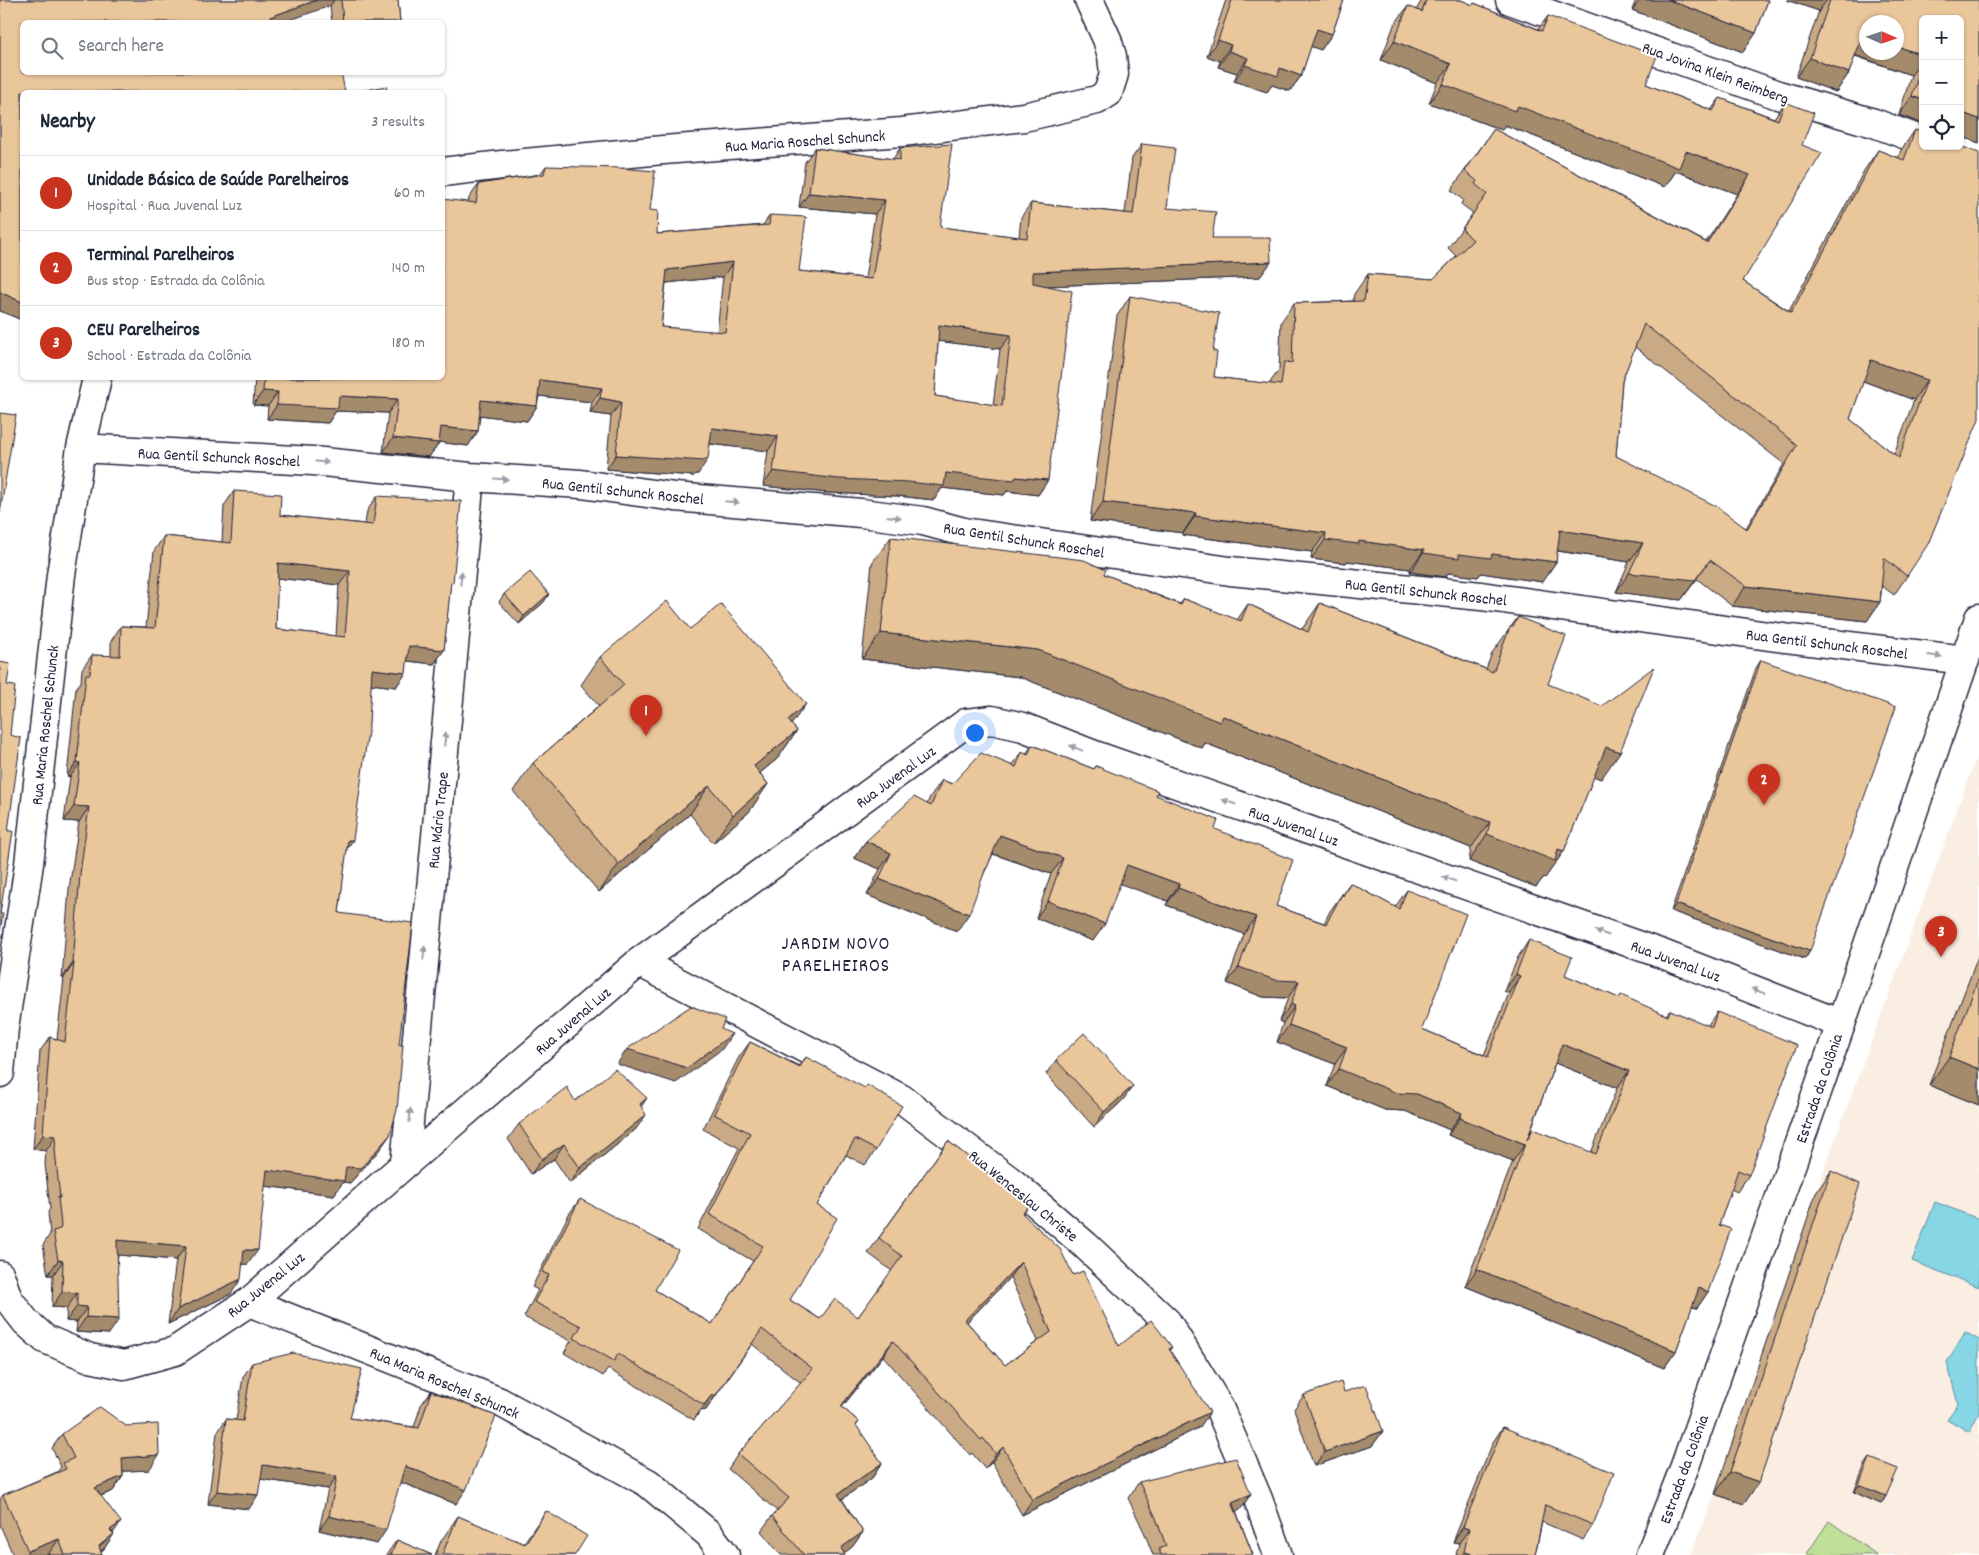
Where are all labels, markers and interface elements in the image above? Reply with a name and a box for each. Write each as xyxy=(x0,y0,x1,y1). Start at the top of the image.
north arrow xyxy=(1859,15,1904,60)
map controls xyxy=(1919,15,1964,150)
button: + xyxy=(1919,15,1964,60)
search box xyxy=(20,20,445,75)
icon: search xyxy=(38,34,66,62)
text: Search here xyxy=(78,34,164,61)
street label: Rua Jovina Klein Reimberg xyxy=(1638,37,1792,112)
button: − xyxy=(1919,60,1964,105)
button: locate xyxy=(1919,105,1964,150)
text: Nearby xyxy=(40,108,95,138)
text: 3 results xyxy=(371,111,425,134)
street label: Rua Maria Roschel Schunck xyxy=(724,125,886,160)
text: Unidade Básica de Saúde Parelheiros xyxy=(87,168,349,195)
text: 1 xyxy=(54,182,58,205)
text: 60 m xyxy=(394,182,425,205)
text: Hospital · Rua Juvenal Luz xyxy=(87,195,242,218)
text: Terminal Parelheiros xyxy=(87,243,235,270)
text: 2 xyxy=(53,257,60,280)
text: 140 m xyxy=(391,257,425,280)
text: Bus stop · Estrada da Colônia xyxy=(87,270,264,293)
text: CEU Parelheiros xyxy=(87,318,200,345)
text: 3 xyxy=(52,332,60,355)
text: 180 m xyxy=(392,332,425,355)
text: School · Estrada da Colônia xyxy=(87,345,251,368)
street label: Rua Gentil Schunck Roschel xyxy=(137,443,301,474)
one-way arrow xyxy=(314,458,330,466)
street label: Rua Gentil Schunck Roschel xyxy=(541,473,705,512)
one-way arrow xyxy=(493,475,509,483)
one-way arrow xyxy=(724,498,740,506)
one-way arrow xyxy=(886,513,902,521)
street label: Rua Gentil Schunck Roschel xyxy=(941,517,1106,566)
one-way arrow xyxy=(457,569,465,585)
street label: Rua Gentil Schunck Roschel xyxy=(1344,574,1508,613)
street label: Rua Gentil Schunck Roschel xyxy=(1745,624,1909,667)
street label: Rua Maria Roschel Schunck xyxy=(27,644,66,806)
one-way arrow xyxy=(1927,652,1943,660)
pin: 1 xyxy=(630,695,662,736)
your location xyxy=(962,720,988,746)
one-way arrow xyxy=(441,731,449,747)
street label: Rua Juvenal Luz xyxy=(852,741,941,815)
one-way arrow xyxy=(1068,744,1083,752)
pin: 2 xyxy=(1748,764,1780,805)
street label: Rua Mário Trape xyxy=(423,771,456,870)
one-way arrow xyxy=(1222,798,1237,805)
street label: Rua Juvenal Luz xyxy=(1245,801,1341,854)
one-way arrow xyxy=(1441,875,1456,882)
pin: 3 xyxy=(1925,916,1957,957)
one-way arrow xyxy=(1594,929,1609,937)
district label: JARDIM NOVO PARELHEIROS xyxy=(781,932,891,981)
street label: Rua Juvenal Luz xyxy=(1627,935,1723,989)
one-way arrow xyxy=(421,945,429,961)
street label: Rua Juvenal Luz xyxy=(531,982,617,1061)
one-way arrow xyxy=(1751,987,1766,994)
street label: Estrada da Colônia xyxy=(1791,1030,1850,1147)
one-way arrow xyxy=(406,1107,414,1123)
street label: Rua Wenceslau Christe xyxy=(963,1145,1082,1248)
street label: Rua Juvenal Luz xyxy=(223,1247,310,1325)
street label: Rua Maria Roschel Schunck xyxy=(366,1342,523,1426)
street label: Estrada da Colônia xyxy=(1655,1412,1716,1528)

